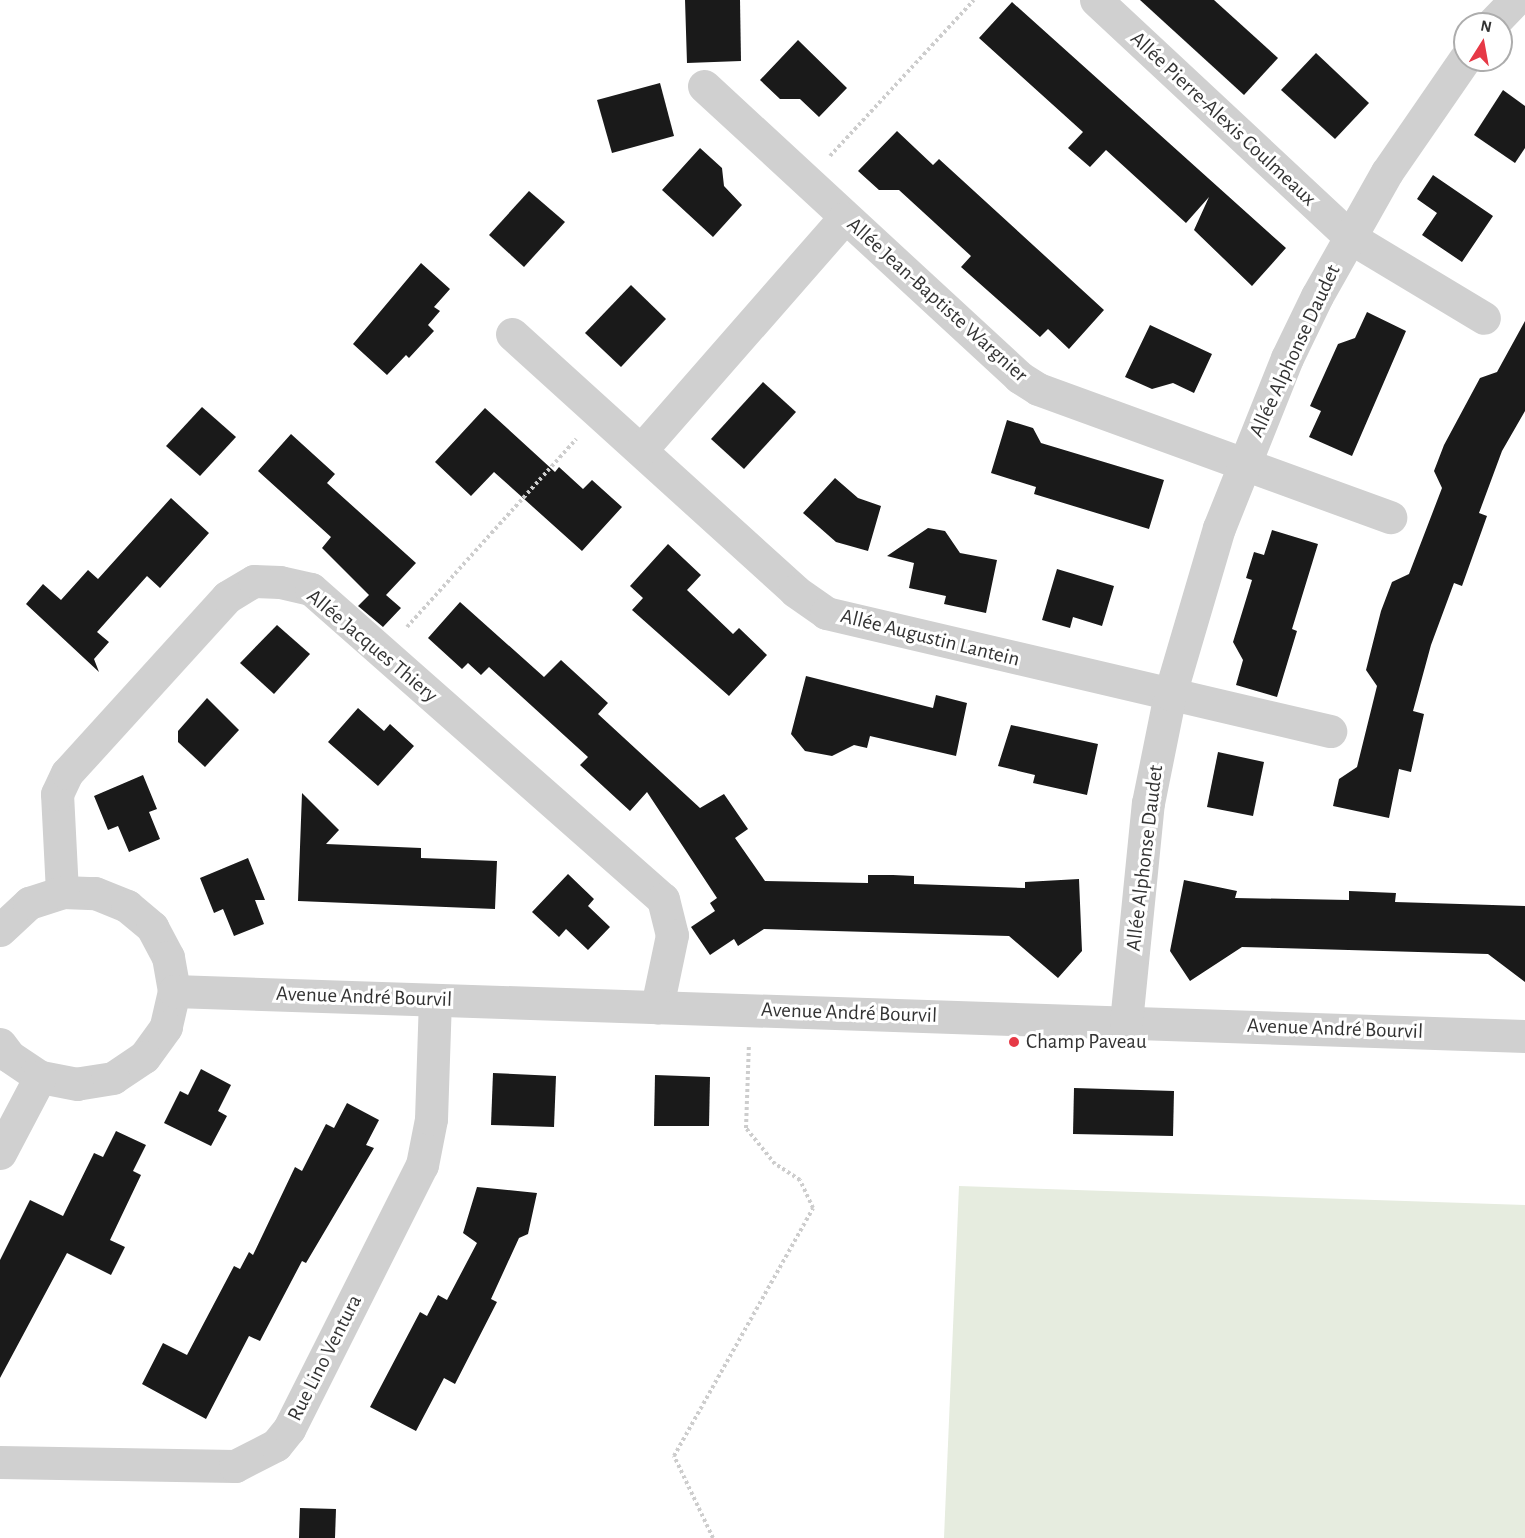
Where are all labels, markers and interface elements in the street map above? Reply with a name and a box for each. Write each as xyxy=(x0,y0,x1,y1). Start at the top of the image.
north arrow xyxy=(1453,12,1513,72)
text: N xyxy=(1479,17,1493,35)
street label: Allée Pierre-Alexis Coulmeaux xyxy=(1125,26,1321,212)
street label: Allée Jean-Baptiste Wargnier xyxy=(841,212,1033,388)
street label: Allée Alphonse Daudet xyxy=(1244,261,1346,441)
street label: Allée Jacques Thiery xyxy=(301,584,443,708)
street label: Allée Augustin Lantein xyxy=(838,604,1022,672)
street label: Allée Alphonse Daudet xyxy=(1121,763,1169,953)
street label: Avenue André Bourvil xyxy=(275,981,453,1013)
street label: Avenue André Bourvil xyxy=(760,997,938,1029)
street label: Avenue André Bourvil xyxy=(1246,1013,1424,1045)
place label: Champ Paveau xyxy=(1026,1029,1147,1055)
marker: Champ Paveau xyxy=(1007,1035,1021,1049)
street label: Rue Lino Ventura xyxy=(282,1291,368,1425)

